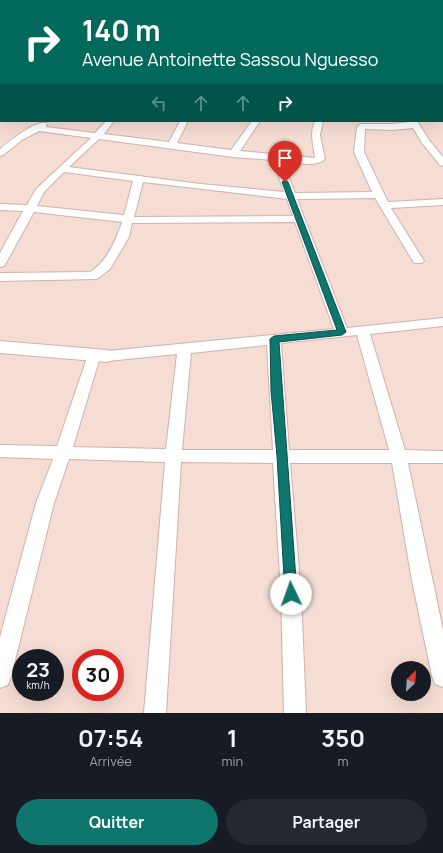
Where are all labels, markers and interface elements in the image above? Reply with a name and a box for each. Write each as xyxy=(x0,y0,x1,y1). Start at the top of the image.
text: 140 m xyxy=(82,11,161,49)
icon: right xyxy=(16,16,68,68)
text: Avenue Antoinette Sassou Nguesso xyxy=(82,47,378,71)
icon: left xyxy=(148,92,170,114)
icon: ahead xyxy=(190,92,212,114)
icon: ahead xyxy=(232,92,254,114)
icon: right xyxy=(274,92,296,114)
pin xyxy=(268,141,302,182)
icon: arrive xyxy=(274,147,296,169)
position arrow xyxy=(270,573,312,615)
speed limit sign: 30 xyxy=(72,649,124,701)
text: 23 xyxy=(26,656,50,683)
north arrow xyxy=(391,661,431,701)
map controls xyxy=(391,661,431,701)
text: km/h xyxy=(26,678,50,692)
text: 07:54 xyxy=(78,721,143,754)
text: 1 xyxy=(227,721,238,754)
text: 350 xyxy=(321,721,365,754)
text: Arrivée xyxy=(89,752,132,770)
text: min xyxy=(221,752,243,770)
text: m xyxy=(338,752,349,770)
button: Quitter xyxy=(16,799,218,845)
button: Partager xyxy=(226,799,427,845)

